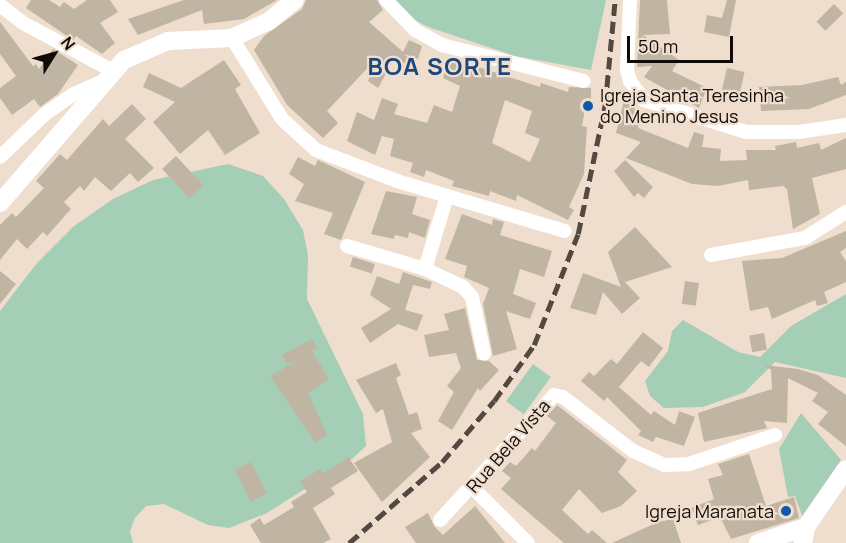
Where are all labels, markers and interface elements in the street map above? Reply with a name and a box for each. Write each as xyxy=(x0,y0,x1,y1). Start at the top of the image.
north arrow xyxy=(24,24,84,84)
scale bar xyxy=(630,24,736,62)
text: N xyxy=(56,32,81,54)
text: 50 m xyxy=(638,34,678,58)
district label: BOA SORTE xyxy=(367,52,513,80)
place label: Igreja Santa Teresinha do Menino Jesus xyxy=(600,85,784,128)
marker: Igreja Santa Teresinha do Menino Jesus xyxy=(581,99,595,113)
street label: Rua Bela Vista xyxy=(462,395,554,497)
place label: Igreja Maranata xyxy=(645,500,774,522)
marker: Igreja Maranata xyxy=(779,504,793,518)

